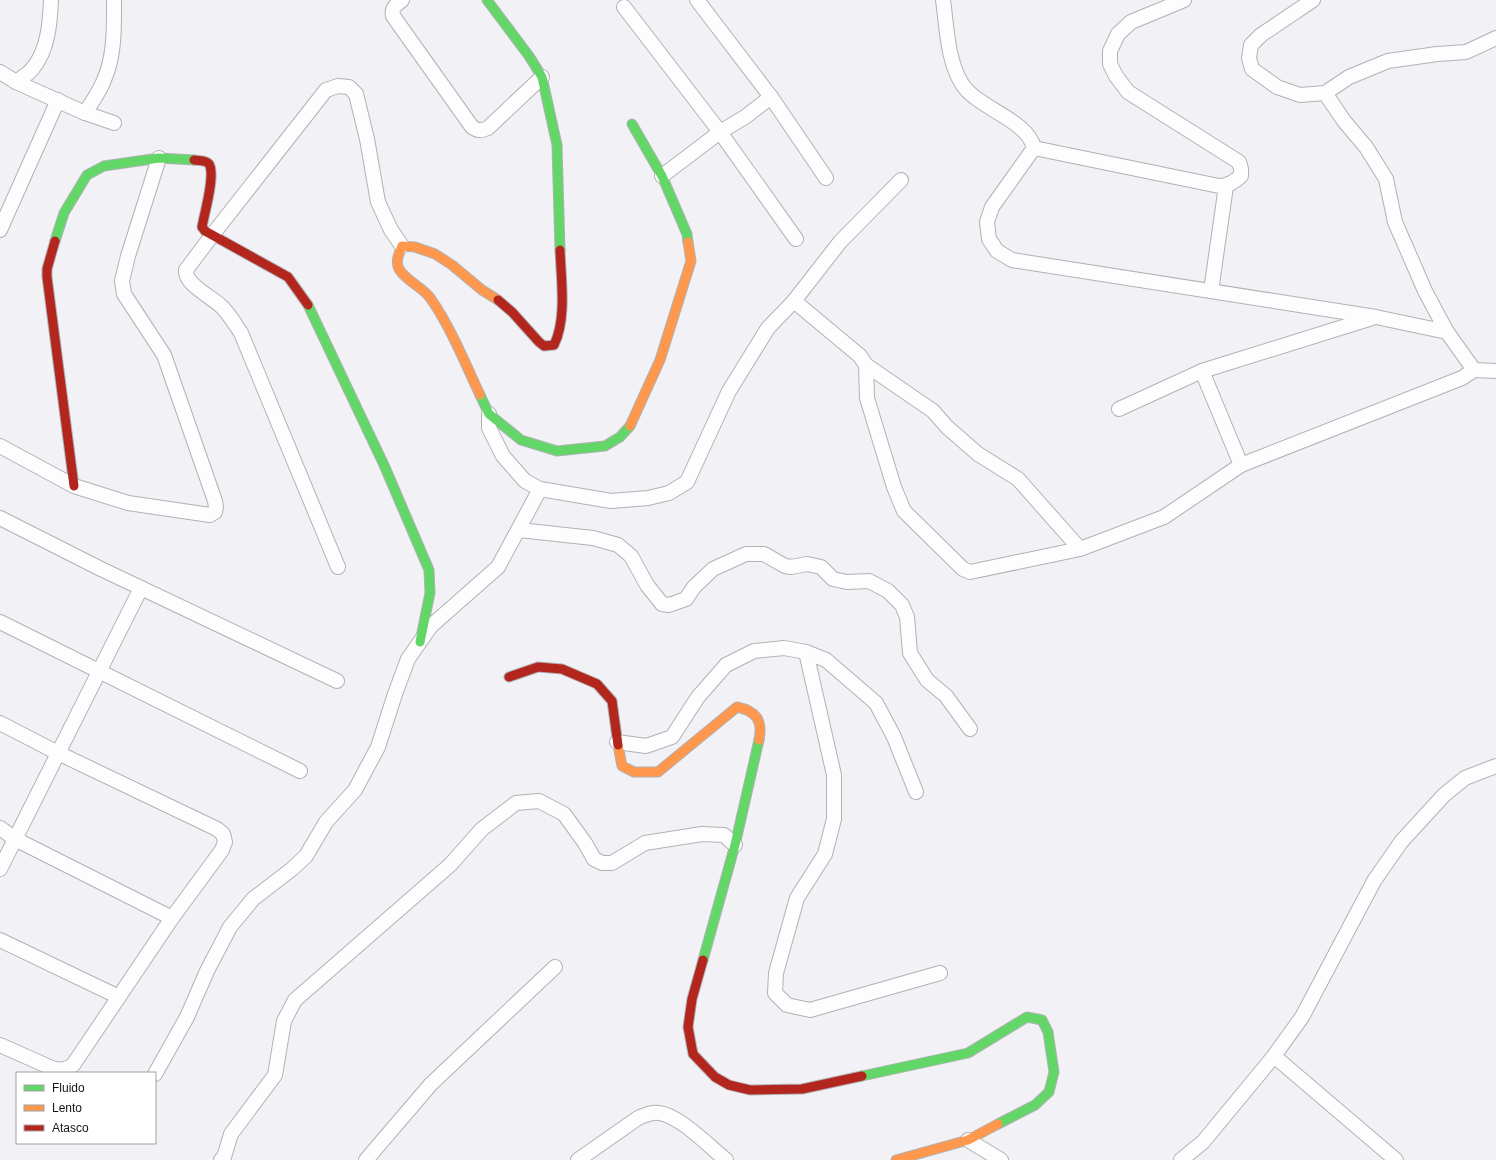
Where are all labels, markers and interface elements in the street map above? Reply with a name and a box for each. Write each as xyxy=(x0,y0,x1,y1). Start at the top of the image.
legend xyxy=(16,1072,156,1144)
text: Fluido xyxy=(52,1081,85,1095)
text: Lento xyxy=(52,1101,82,1115)
text: Atasco xyxy=(52,1121,89,1135)

